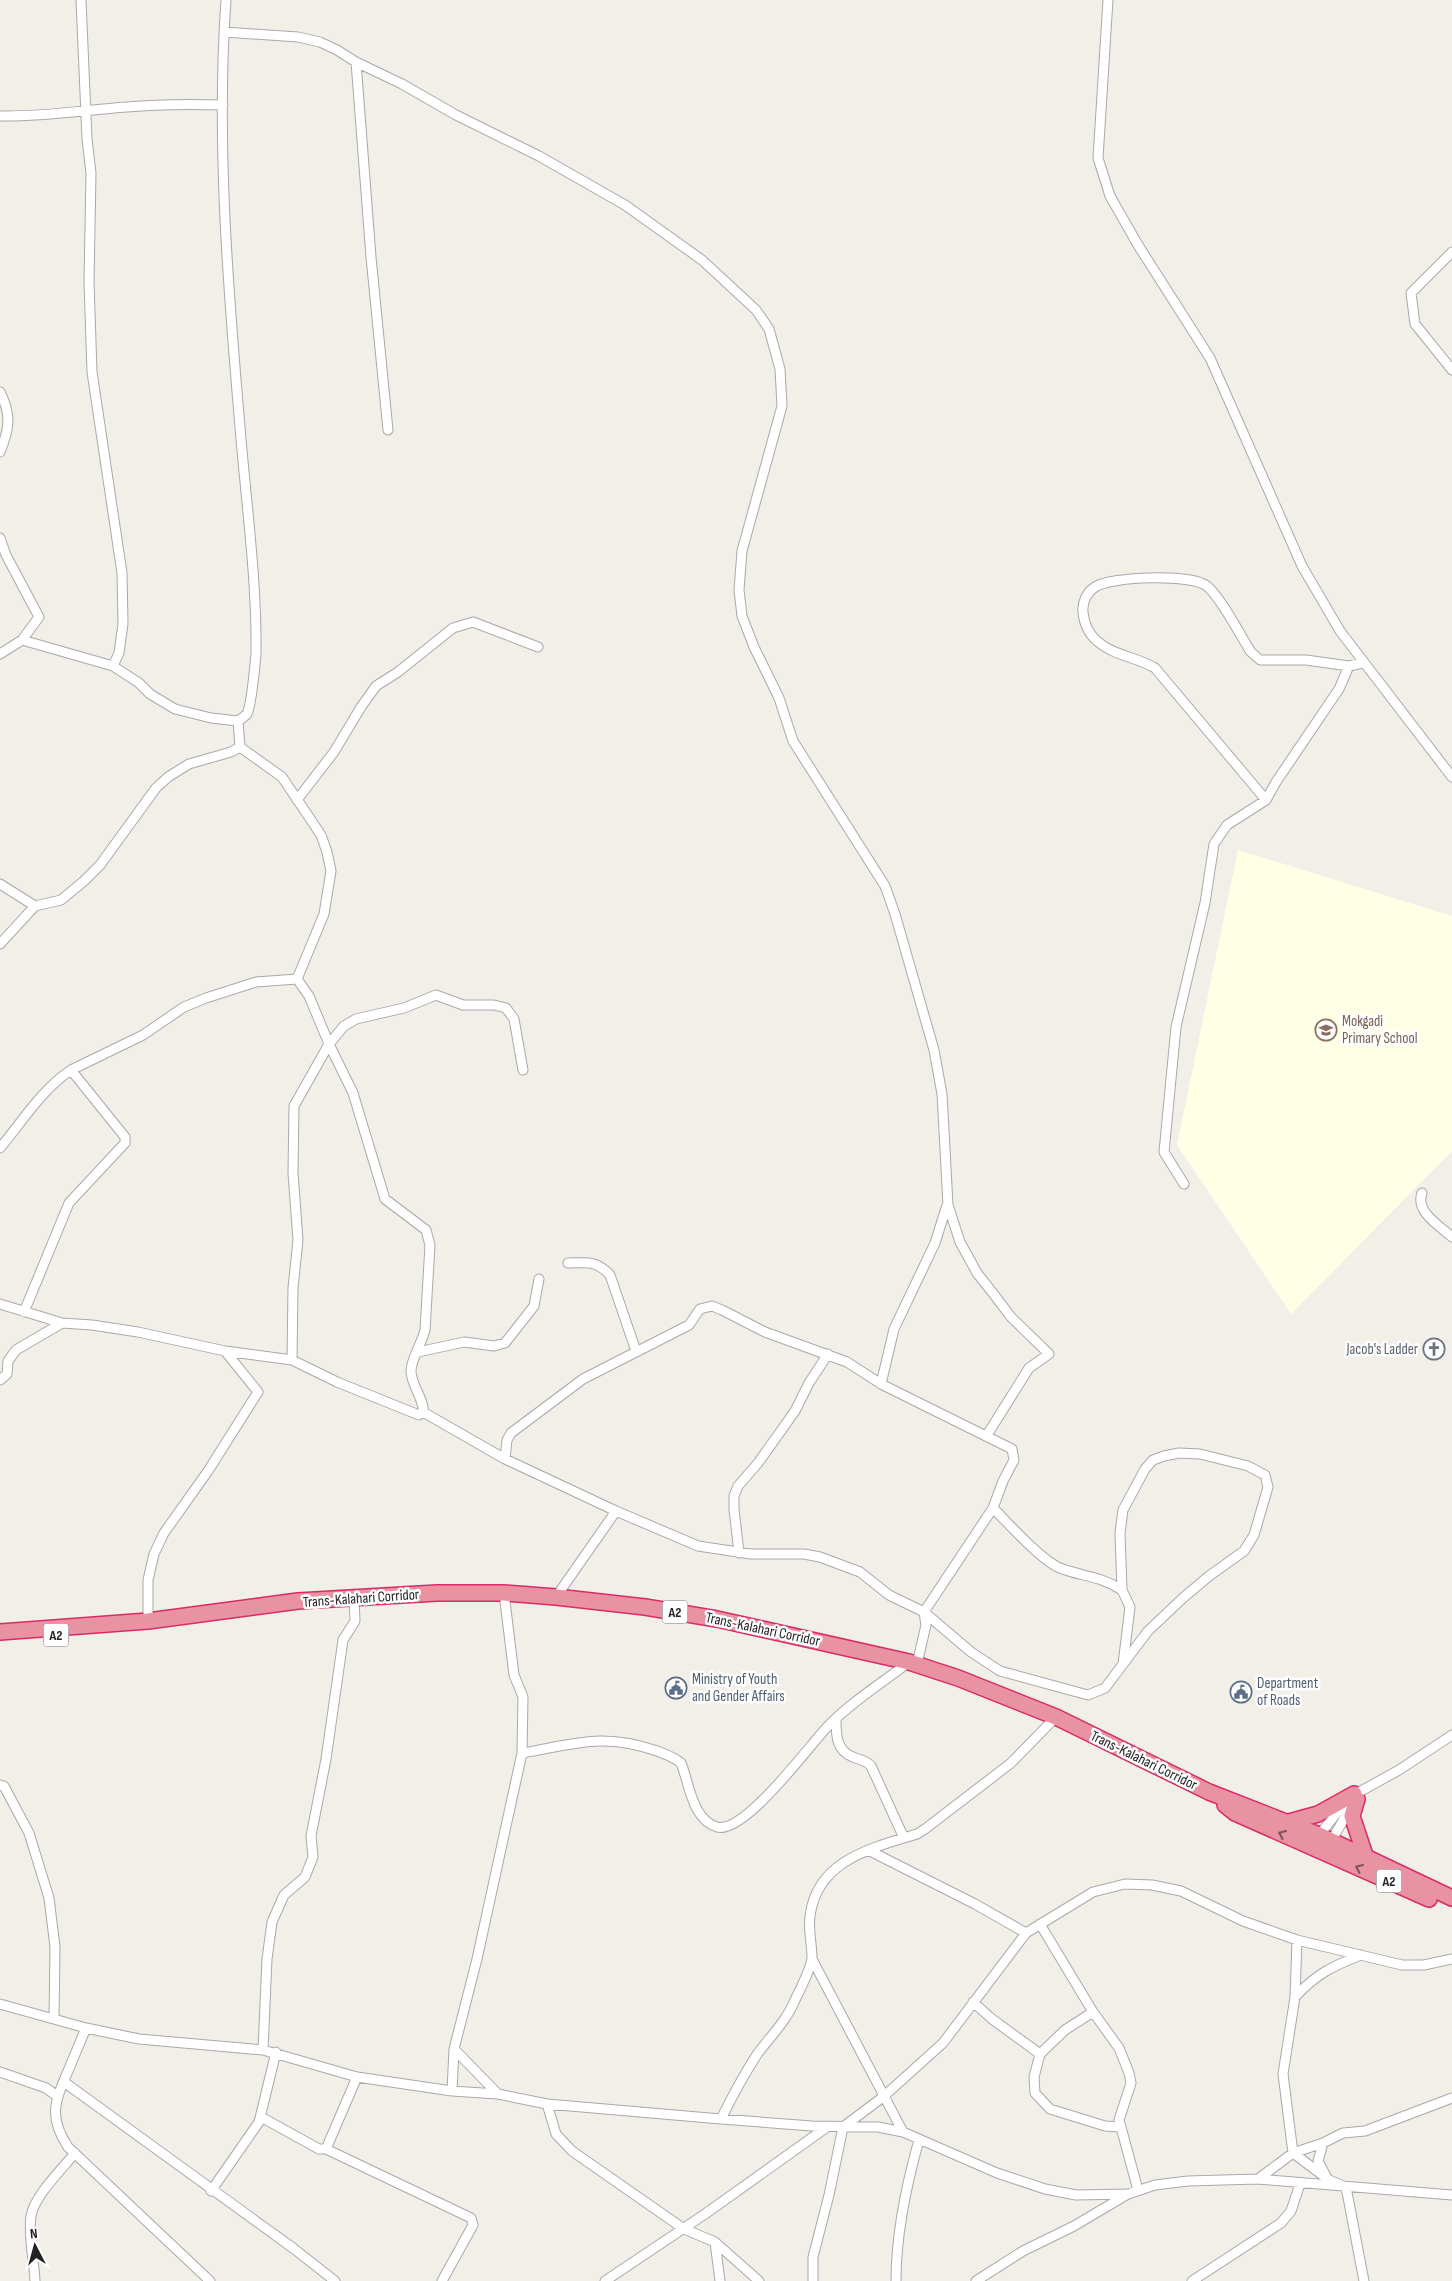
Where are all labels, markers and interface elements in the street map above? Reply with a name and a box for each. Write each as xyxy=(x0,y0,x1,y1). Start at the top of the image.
place label: Mokgadi Primary School xyxy=(1342,1012,1418,1048)
school or university icon: Mokgadi Primary School xyxy=(1314,1018,1338,1042)
church icon: Jacob's Ladder xyxy=(1422,1337,1446,1361)
place label: Jacob's Ladder xyxy=(1345,1340,1419,1359)
street label: Trans-Kalahari Corridor xyxy=(302,1585,420,1612)
road number: A2 xyxy=(662,1600,688,1624)
street label: Trans-Kalahari Corridor xyxy=(704,1608,822,1651)
road number: A2 xyxy=(44,1624,68,1646)
place label: Ministry of Youth and Gender Affairs xyxy=(692,1670,785,1706)
place label: Department of Roads xyxy=(1257,1674,1319,1710)
public building icon: Ministry of Youth and Gender Affairs xyxy=(664,1676,688,1700)
public building icon: Department of Roads xyxy=(1229,1680,1253,1704)
street label: Trans-Kalahari Corridor xyxy=(1087,1726,1201,1795)
one-way arrow xyxy=(1278,1829,1287,1840)
one-way arrow xyxy=(1355,1864,1364,1874)
road number: A2 xyxy=(1376,1870,1402,1892)
north arrow xyxy=(10,2221,60,2271)
text: N xyxy=(29,2225,38,2242)

